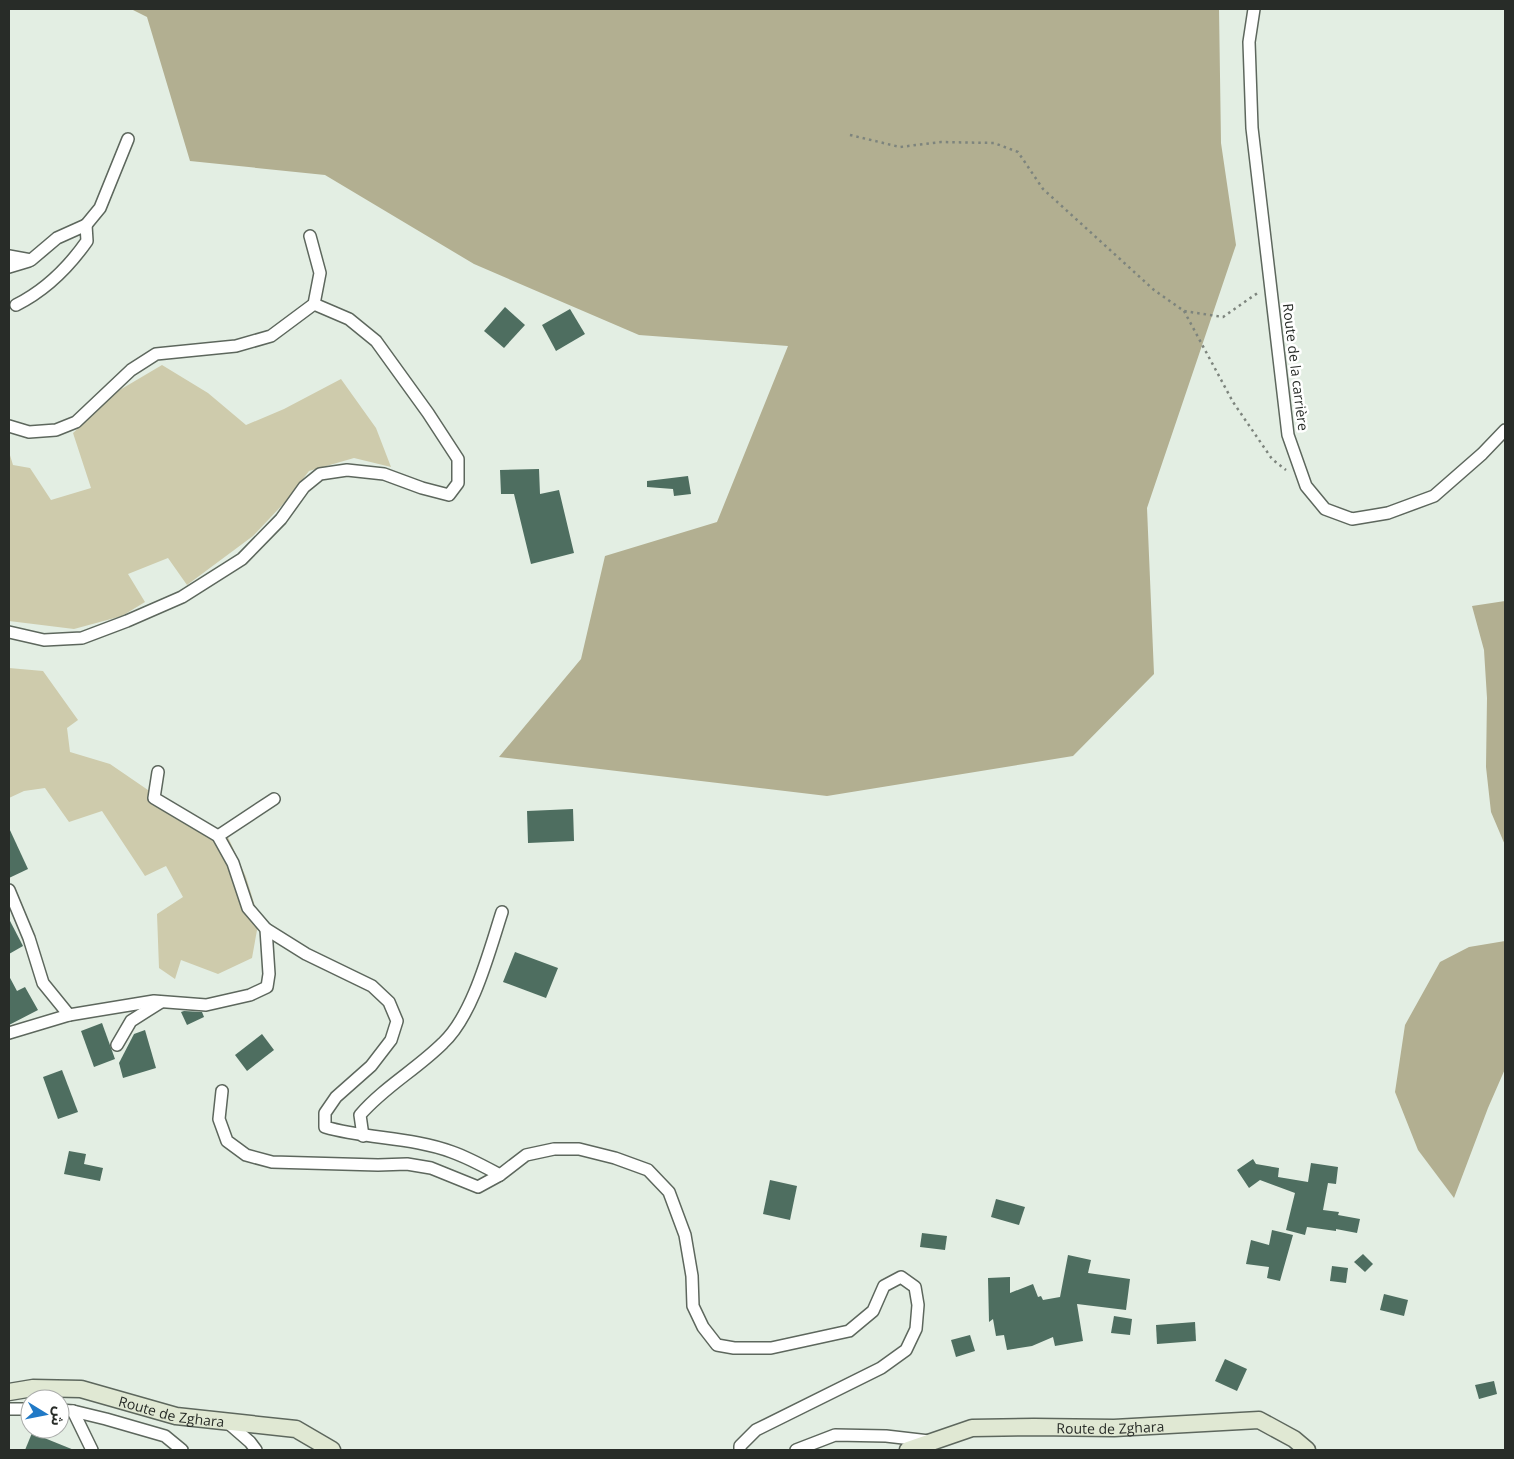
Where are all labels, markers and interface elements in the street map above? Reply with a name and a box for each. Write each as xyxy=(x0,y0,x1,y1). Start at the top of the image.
street label: Route de la carrière xyxy=(1279,302,1313,432)
north arrow xyxy=(20,1389,70,1439)
street label: Route de Zghara xyxy=(117,1391,226,1431)
text: ش xyxy=(47,1405,69,1427)
street label: Route de Zghara xyxy=(1056,1416,1165,1438)

